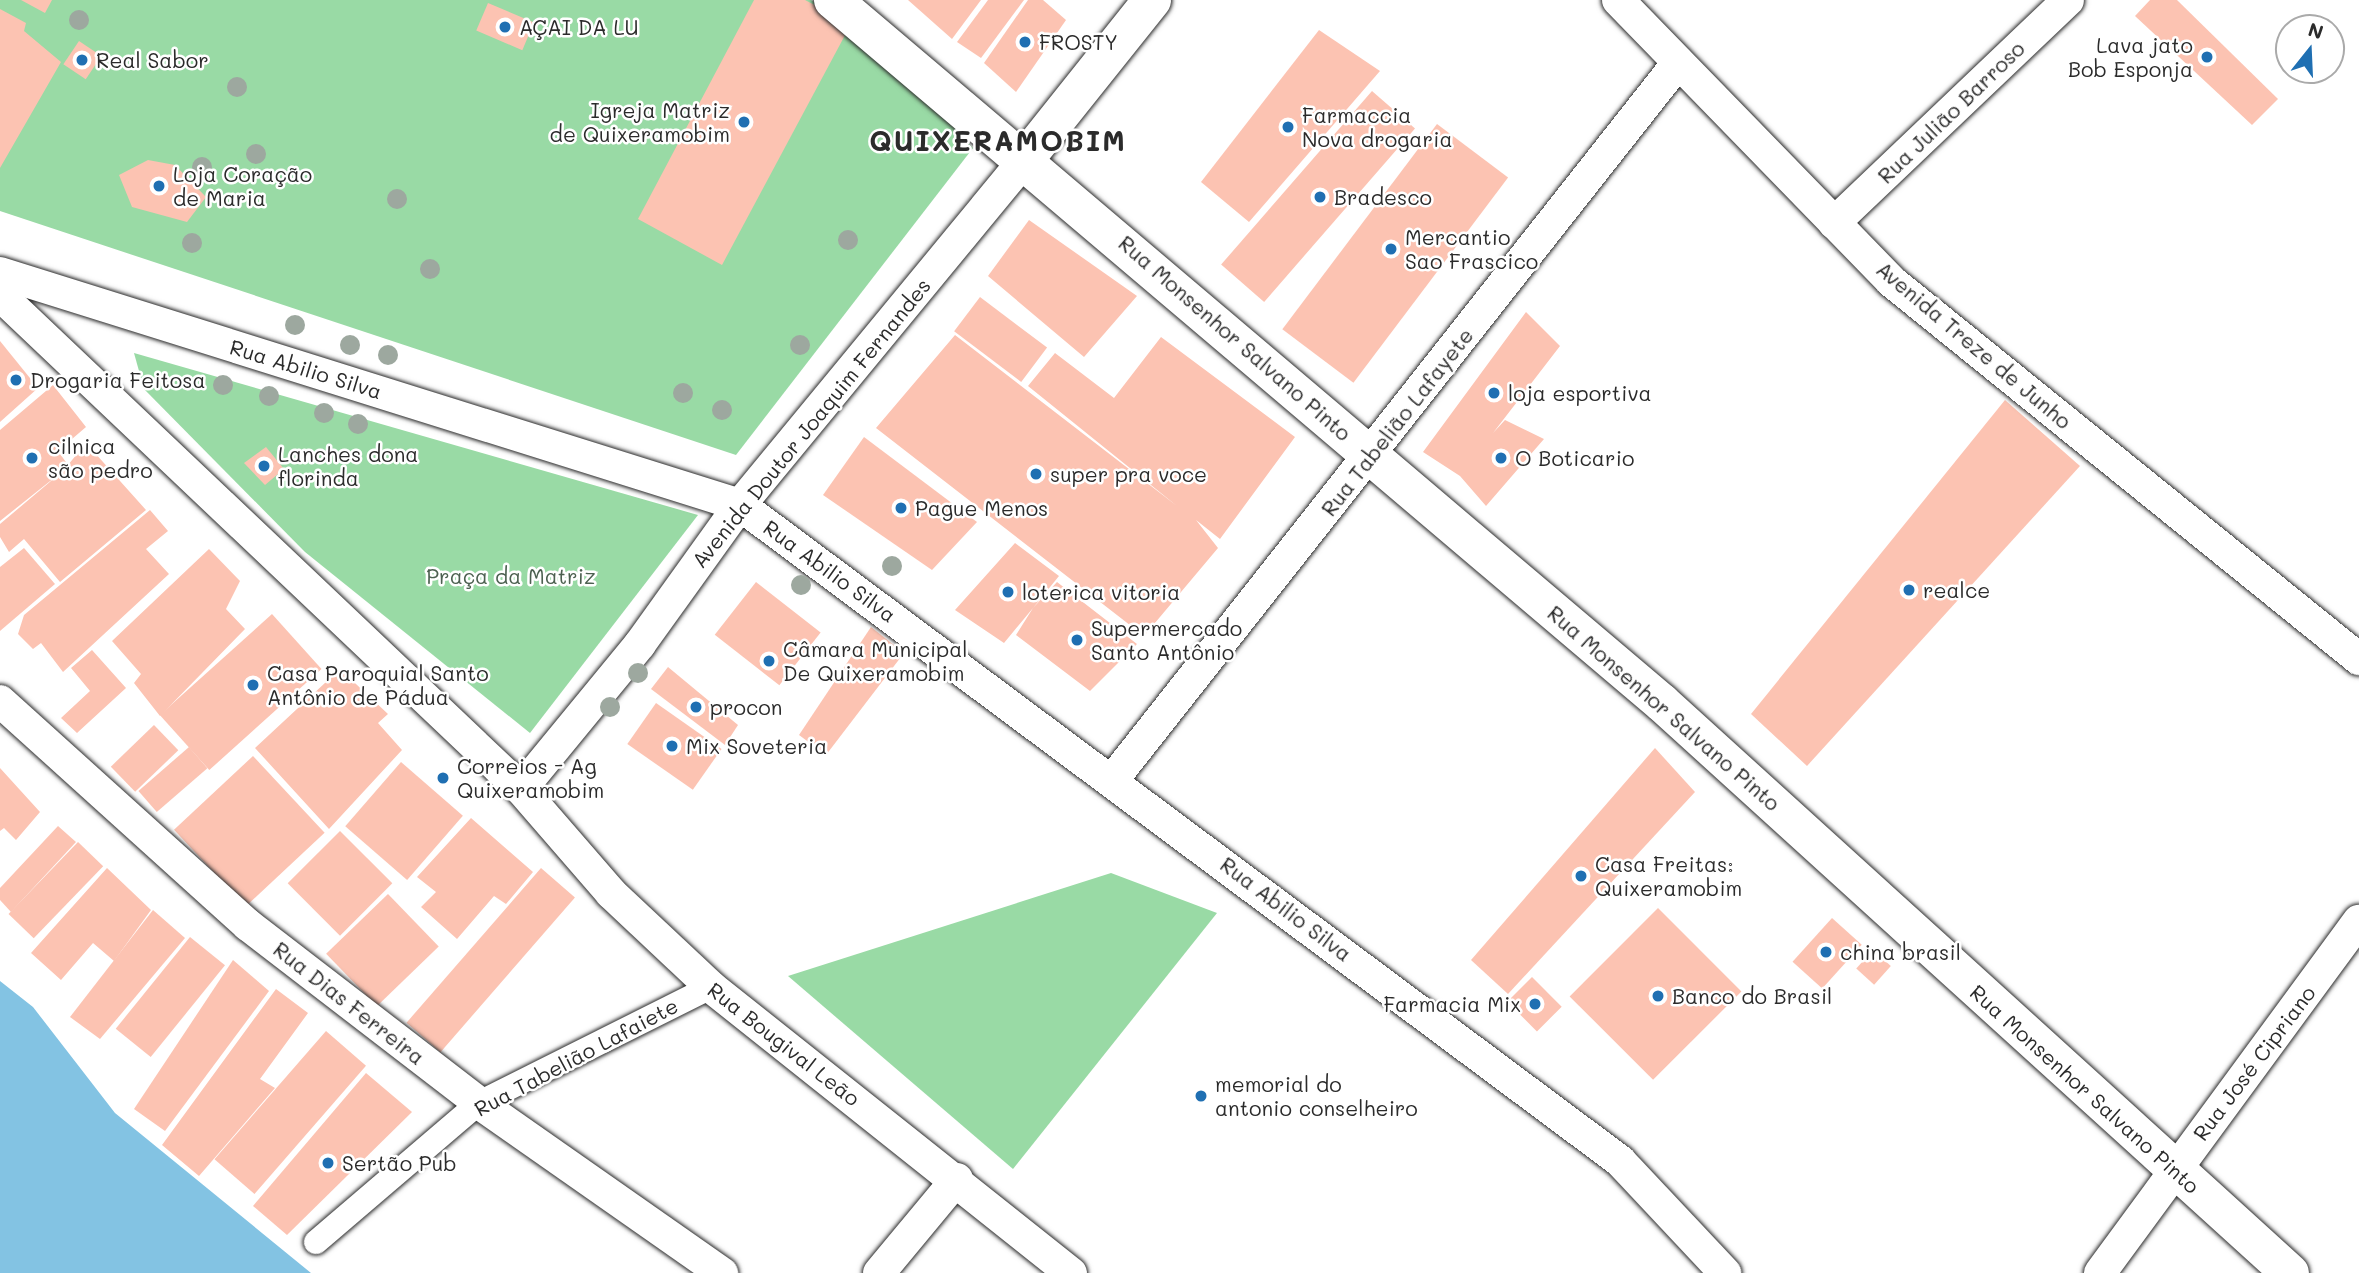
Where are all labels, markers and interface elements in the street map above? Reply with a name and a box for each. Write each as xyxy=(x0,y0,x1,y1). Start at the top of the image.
place label: AÇAI DA LU xyxy=(519,14,638,40)
north arrow xyxy=(2275,14,2345,84)
text: N xyxy=(2305,16,2327,45)
marker: AÇAI DA LU xyxy=(497,19,513,35)
place label: FROSTY xyxy=(1039,29,1118,55)
place label: Lava jato Bob Esponja xyxy=(2068,32,2193,82)
marker: FROSTY xyxy=(1017,34,1033,50)
street label: Rua Julião Barroso xyxy=(1872,36,2030,188)
place label: Real Sabor xyxy=(96,47,209,73)
marker: Lava jato Bob Esponja xyxy=(2199,49,2215,65)
marker: Real Sabor xyxy=(74,52,90,68)
place label: Igreja Matriz de Quixeramobim xyxy=(550,97,730,147)
place label: Farmaccia Nova drogaria xyxy=(1302,102,1452,152)
marker: Igreja Matriz de Quixeramobim xyxy=(736,114,752,130)
marker: Farmaccia Nova drogaria xyxy=(1280,119,1296,135)
district label: QUIXERAMOBIM xyxy=(871,123,1125,157)
place label: Loja Coração de Maria xyxy=(173,161,312,211)
marker: Loja Coração de Maria xyxy=(151,178,167,194)
place label: Bradesco xyxy=(1334,184,1432,210)
marker: Bradesco xyxy=(1312,189,1328,205)
place label: Mercantio Sao Frascico xyxy=(1405,224,1538,274)
street label: Rua Monsenhor Salvano Pinto xyxy=(1114,230,1356,446)
marker: Mercantio Sao Frascico xyxy=(1383,241,1399,257)
street label: Avenida Treze de Junho xyxy=(1872,256,2076,434)
street label: Avenida Doutor Joaquim Fernandes xyxy=(686,273,936,573)
street label: Rua Tabelião Lafayete xyxy=(1316,323,1478,521)
street label: Rua Abilio Silva xyxy=(227,334,385,404)
place label: Drogaria Feitosa xyxy=(30,367,206,393)
marker: Drogaria Feitosa xyxy=(8,372,24,388)
place label: loja esportiva xyxy=(1508,380,1652,406)
marker: loja esportiva xyxy=(1486,385,1502,401)
place label: cilnica são pedro xyxy=(48,433,153,483)
place label: Lanches dona florinda xyxy=(278,441,418,491)
place label: O Boticario xyxy=(1515,445,1634,471)
marker: cilnica são pedro xyxy=(22,448,42,468)
marker: O Boticario xyxy=(1493,450,1509,466)
marker: Lanches dona florinda xyxy=(256,458,272,474)
place label: super pra voce xyxy=(1050,461,1207,487)
marker: super pra voce xyxy=(1028,466,1044,482)
place label: Pague Menos xyxy=(915,495,1048,521)
marker: Pague Menos xyxy=(893,500,909,516)
street label: Rua Abilio Silva xyxy=(759,514,901,628)
park label: Praça da Matriz xyxy=(426,563,596,589)
place label: realce xyxy=(1923,577,1990,603)
place label: loterica vitoria xyxy=(1022,579,1180,605)
marker: realce xyxy=(1901,582,1917,598)
marker: loterica vitoria xyxy=(1000,584,1016,600)
street label: Rua Monsenhor Salvano Pinto xyxy=(1543,600,1785,816)
place label: Supermercado Santo Antônio xyxy=(1091,615,1242,665)
marker: Supermercado Santo Antônio xyxy=(1069,632,1085,648)
place label: Câmara Municipal De Quixeramobim xyxy=(783,636,968,686)
marker: Câmara Municipal De Quixeramobim xyxy=(761,653,777,669)
place label: Casa Paroquial Santo Antônio de Pádua xyxy=(267,660,489,710)
marker: Casa Paroquial Santo Antônio de Pádua xyxy=(245,677,261,693)
place label: procon xyxy=(710,694,782,720)
marker: procon xyxy=(688,699,704,715)
place label: Mix Soveteria xyxy=(686,733,827,759)
marker: Mix Soveteria xyxy=(664,738,680,754)
place label: Correios - Ag Quixeramobim xyxy=(457,753,604,803)
marker: Correios - Ag Quixeramobim xyxy=(435,770,451,786)
street label: Rua Abilio Silva xyxy=(1215,851,1357,967)
place label: Casa Freitas: Quixeramobim xyxy=(1595,851,1742,901)
marker: Casa Freitas: Quixeramobim xyxy=(1573,868,1589,884)
street label: Rua Dias Ferreira xyxy=(269,936,429,1070)
place label: china brasil xyxy=(1840,939,1961,965)
marker: china brasil xyxy=(1818,944,1834,960)
street label: Rua Bougival Leão xyxy=(703,977,865,1111)
street label: Rua Monsenhor Salvano Pinto xyxy=(1965,979,2205,1199)
street label: Rua José Cipriano xyxy=(2188,981,2320,1145)
place label: Banco do Brasil xyxy=(1672,983,1832,1009)
marker: Banco do Brasil xyxy=(1650,988,1666,1004)
place label: Farmacia Mix xyxy=(1383,991,1521,1017)
street label: Rua Tabelião Lafaiete xyxy=(470,993,682,1121)
marker: Farmacia Mix xyxy=(1527,996,1543,1012)
place label: memorial do antonio conselheiro xyxy=(1215,1071,1418,1121)
marker: memorial do antonio conselheiro xyxy=(1193,1088,1209,1104)
place label: Sertão Pub xyxy=(342,1150,457,1176)
marker: Sertão Pub xyxy=(320,1155,336,1171)

